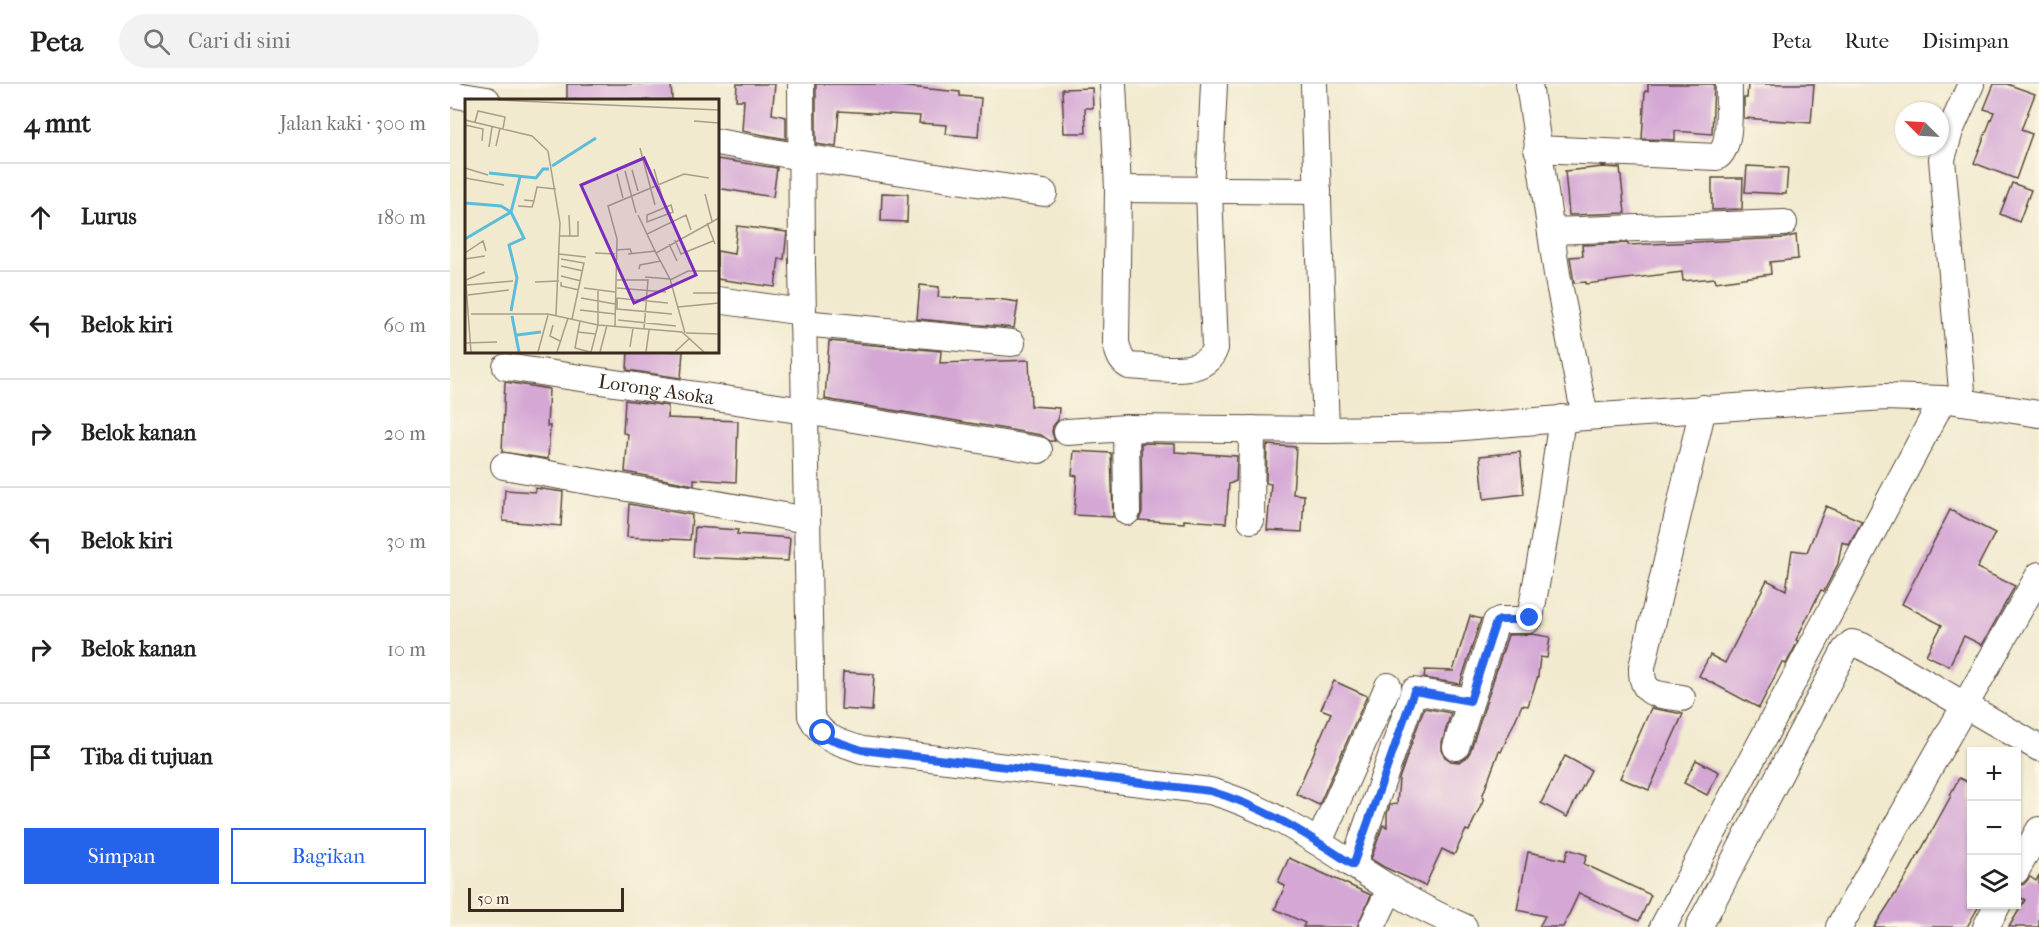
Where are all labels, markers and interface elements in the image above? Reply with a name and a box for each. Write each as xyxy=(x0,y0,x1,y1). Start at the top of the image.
search box xyxy=(119,14,539,68)
text: Peta xyxy=(30,25,83,58)
icon: search xyxy=(140,25,173,58)
text: Cari di sini xyxy=(188,28,291,54)
text: Peta xyxy=(1772,29,1811,53)
text: Rute xyxy=(1844,29,1889,53)
text: Disimpan xyxy=(1922,29,2009,53)
inset map xyxy=(465,99,718,352)
north arrow xyxy=(1895,102,1949,156)
text: 4 mnt xyxy=(24,108,91,139)
text: Jalan kaki · 300 m xyxy=(279,112,426,135)
icon: ahead xyxy=(24,201,57,234)
text: Lurus xyxy=(81,204,137,230)
text: 180 m xyxy=(377,206,426,229)
icon: left xyxy=(24,309,57,342)
text: Belok kiri xyxy=(81,312,173,338)
text: 60 m xyxy=(383,314,426,337)
street label: Lorong Asoka xyxy=(597,369,717,409)
icon: right xyxy=(24,417,57,450)
text: Belok kanan xyxy=(81,420,196,446)
text: 20 m xyxy=(384,422,426,445)
icon: left xyxy=(24,525,57,558)
text: Belok kiri xyxy=(81,528,173,554)
text: 30 m xyxy=(386,530,426,553)
route end xyxy=(1516,604,1542,630)
icon: right xyxy=(24,633,57,666)
text: Belok kanan xyxy=(81,636,196,662)
text: 10 m xyxy=(387,638,426,661)
route start xyxy=(809,719,835,745)
icon: arrive xyxy=(24,741,57,774)
text: Tiba di tujuan xyxy=(81,744,213,770)
map controls xyxy=(1967,747,2021,909)
button: + xyxy=(1967,747,2021,801)
button: − xyxy=(1967,801,2021,855)
button: Simpan xyxy=(24,828,219,884)
button: Bagikan xyxy=(231,828,426,884)
button: layers xyxy=(1967,855,2021,909)
scale bar xyxy=(468,885,624,912)
text: 50 m xyxy=(477,889,509,908)

